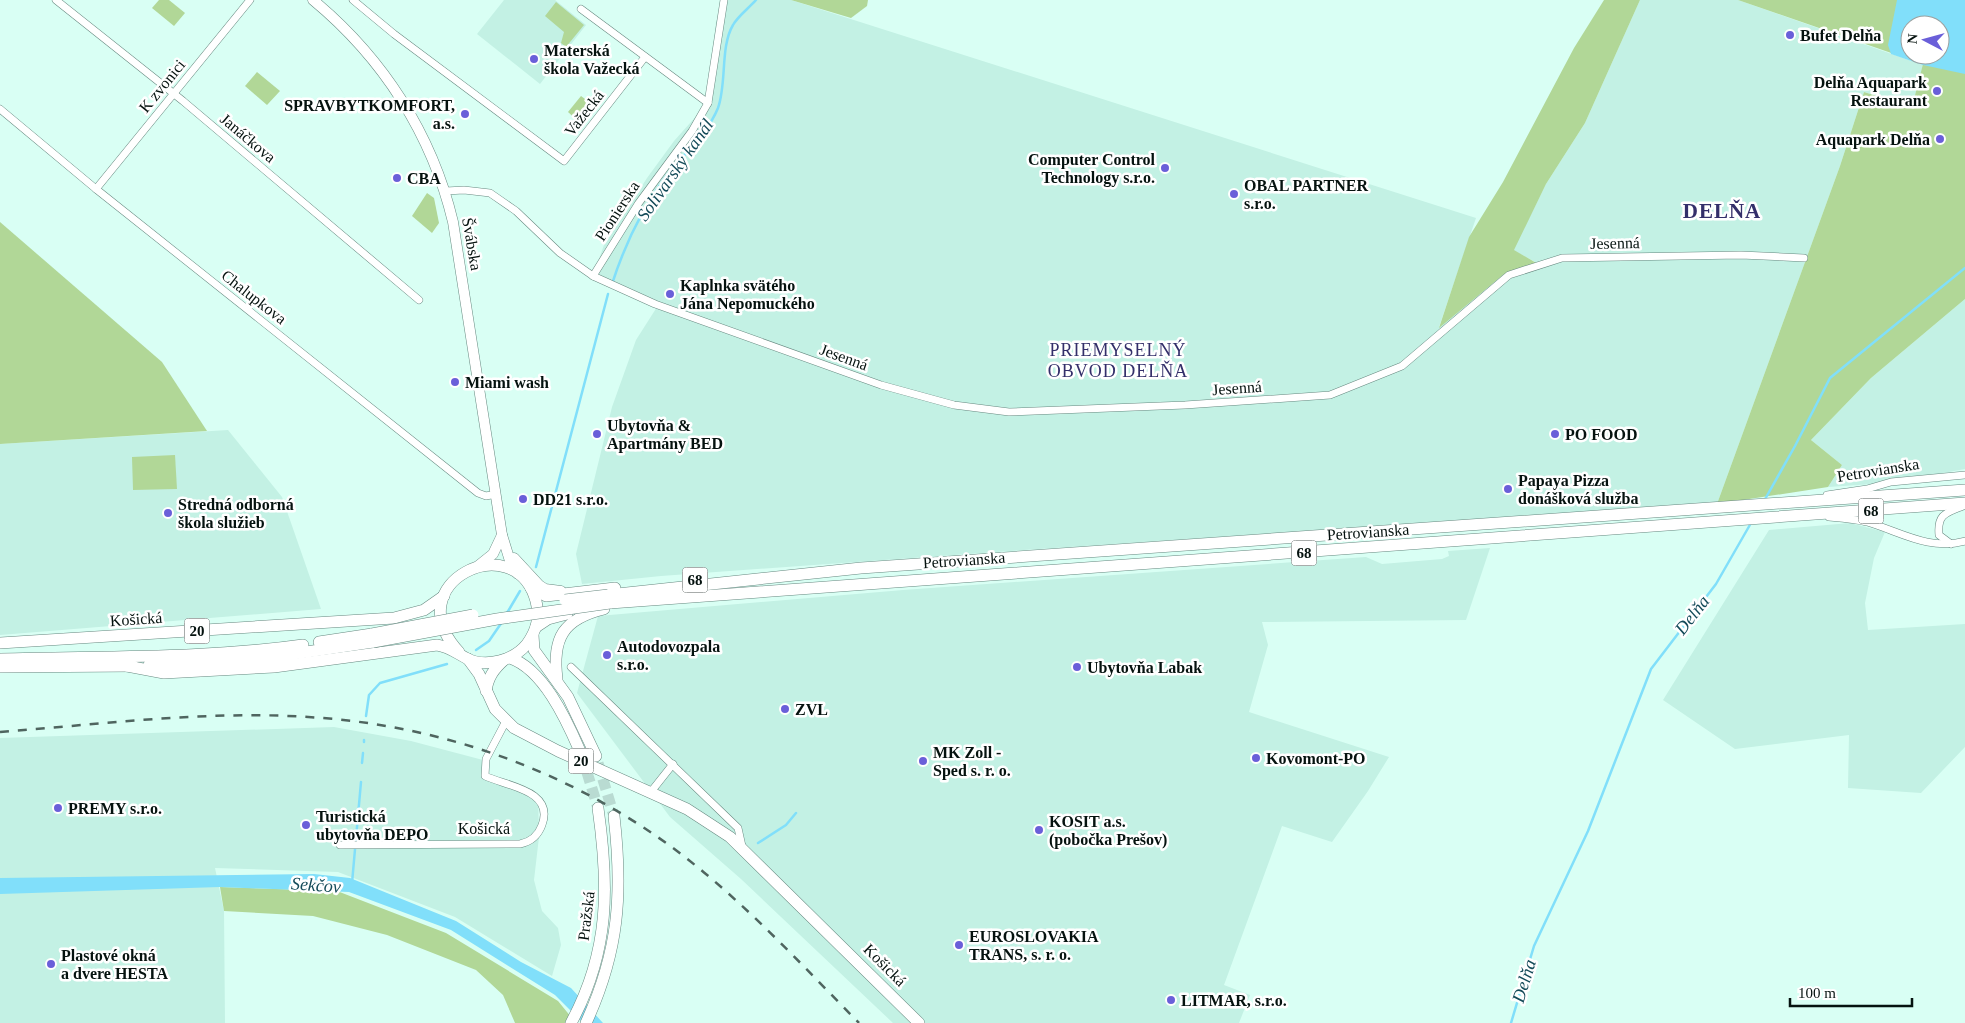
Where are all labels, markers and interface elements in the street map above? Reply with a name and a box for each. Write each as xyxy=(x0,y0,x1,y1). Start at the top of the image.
north arrow xyxy=(1900,15,1950,65)
place label: Bufet Delňa xyxy=(1800,27,1881,44)
marker: Bufet Delňa xyxy=(1784,29,1796,41)
text: N xyxy=(1905,33,1921,45)
place label: Materská škola Važecká xyxy=(544,42,640,77)
marker: Materská škola Važecká xyxy=(528,53,540,65)
street label: K zvonici xyxy=(136,56,189,116)
place label: Delňa Aquapark Restaurant xyxy=(1814,74,1928,109)
marker: Delňa Aquapark Restaurant xyxy=(1931,85,1943,97)
street label: Važecká xyxy=(561,87,607,139)
place label: SPRAVBYTKOMFORT, a.s. xyxy=(284,97,455,132)
marker: SPRAVBYTKOMFORT, a.s. xyxy=(459,108,471,120)
street label: Janáčkova xyxy=(217,110,279,166)
water label: Solivarský kanál xyxy=(633,115,717,225)
place label: Aquapark Delňa xyxy=(1816,131,1930,149)
marker: Aquapark Delňa xyxy=(1934,133,1946,145)
place label: Computer Control Technology s.r.o. xyxy=(1028,151,1156,187)
marker: Computer Control Technology s.r.o. xyxy=(1159,162,1171,174)
place label: CBA xyxy=(407,170,441,187)
marker: CBA xyxy=(391,172,403,184)
place label: OBAL PARTNER s.r.o. xyxy=(1244,177,1368,212)
street label: Pionierska xyxy=(591,178,643,244)
marker: OBAL PARTNER s.r.o. xyxy=(1228,188,1240,200)
district label: DELŇA xyxy=(1683,199,1761,223)
street label: Švábska xyxy=(459,216,486,272)
street label: Jesenná xyxy=(1590,234,1640,252)
street label: Chalupkova xyxy=(218,266,290,328)
place label: Kaplnka svätého Jána Nepomuckého xyxy=(680,277,815,313)
marker: Kaplnka svätého Jána Nepomuckého xyxy=(664,288,676,300)
district label: PRIEMYSELNÝ OBVOD DELŇA xyxy=(1048,339,1188,381)
street label: Jesenná xyxy=(818,341,870,373)
place label: Miami wash xyxy=(465,374,549,391)
marker: Miami wash xyxy=(449,376,461,388)
street label: Jesenná xyxy=(1212,378,1262,398)
place label: Ubytovňa & Apartmány BED xyxy=(607,417,723,453)
place label: PO FOOD xyxy=(1565,426,1637,443)
marker: Ubytovňa & Apartmány BED xyxy=(591,428,603,440)
marker: PO FOOD xyxy=(1549,428,1561,440)
street label: Petrovianska xyxy=(1836,455,1920,485)
place label: Papaya Pizza donášková služba xyxy=(1518,472,1639,507)
marker: Papaya Pizza donášková služba xyxy=(1502,483,1514,495)
place label: DD21 s.r.o. xyxy=(533,491,608,508)
marker: DD21 s.r.o. xyxy=(517,493,529,505)
place label: Stredná odborná škola služieb xyxy=(178,496,294,531)
road number: 68 xyxy=(1858,498,1884,524)
marker: Stredná odborná škola služieb xyxy=(162,507,174,519)
street label: Petrovianska xyxy=(1326,521,1410,543)
road number: 68 xyxy=(1292,540,1316,566)
street label: Petrovianska xyxy=(922,549,1006,571)
road number: 68 xyxy=(682,568,708,592)
water label: Delňa xyxy=(1670,592,1713,639)
street label: Košická xyxy=(109,609,163,629)
road number: 20 xyxy=(184,618,210,644)
place label: Autodovozpala s.r.o. xyxy=(617,638,720,673)
marker: Autodovozpala s.r.o. xyxy=(601,649,613,661)
place label: Ubytovňa Labak xyxy=(1087,659,1202,677)
marker: Ubytovňa Labak xyxy=(1071,661,1083,673)
place label: ZVL xyxy=(795,701,828,718)
marker: ZVL xyxy=(779,703,791,715)
place label: MK Zoll - Sped s. r. o. xyxy=(933,744,1011,780)
road number: 20 xyxy=(568,748,594,774)
place label: Kovomont-PO xyxy=(1266,750,1366,767)
marker: Kovomont-PO xyxy=(1250,752,1262,764)
marker: MK Zoll - Sped s. r. o. xyxy=(917,755,929,767)
place label: PREMY s.r.o. xyxy=(68,800,162,817)
marker: PREMY s.r.o. xyxy=(52,802,64,814)
place label: Turistická ubytovňa DEPO xyxy=(316,808,428,844)
place label: KOSIT a.s. (pobočka Prešov) xyxy=(1049,813,1167,849)
marker: Turistická ubytovňa DEPO xyxy=(300,819,312,831)
street label: Košická xyxy=(458,820,510,837)
marker: KOSIT a.s. (pobočka Prešov) xyxy=(1033,824,1045,836)
water label: Sekčov xyxy=(290,873,342,897)
street label: Pražská xyxy=(575,890,597,942)
place label: EUROSLOVAKIA TRANS, s. r. o. xyxy=(969,928,1099,963)
marker: EUROSLOVAKIA TRANS, s. r. o. xyxy=(953,939,965,951)
street label: Košická xyxy=(860,940,910,990)
place label: Plastové okná a dvere HESTA xyxy=(61,947,168,982)
water label: Delňa xyxy=(1508,957,1540,1006)
marker: Plastové okná a dvere HESTA xyxy=(45,958,57,970)
scale bar xyxy=(1790,976,1912,1008)
text: 100 m xyxy=(1798,985,1836,1001)
place label: LITMAR, s.r.o. xyxy=(1181,992,1287,1009)
marker: LITMAR, s.r.o. xyxy=(1165,994,1177,1006)

